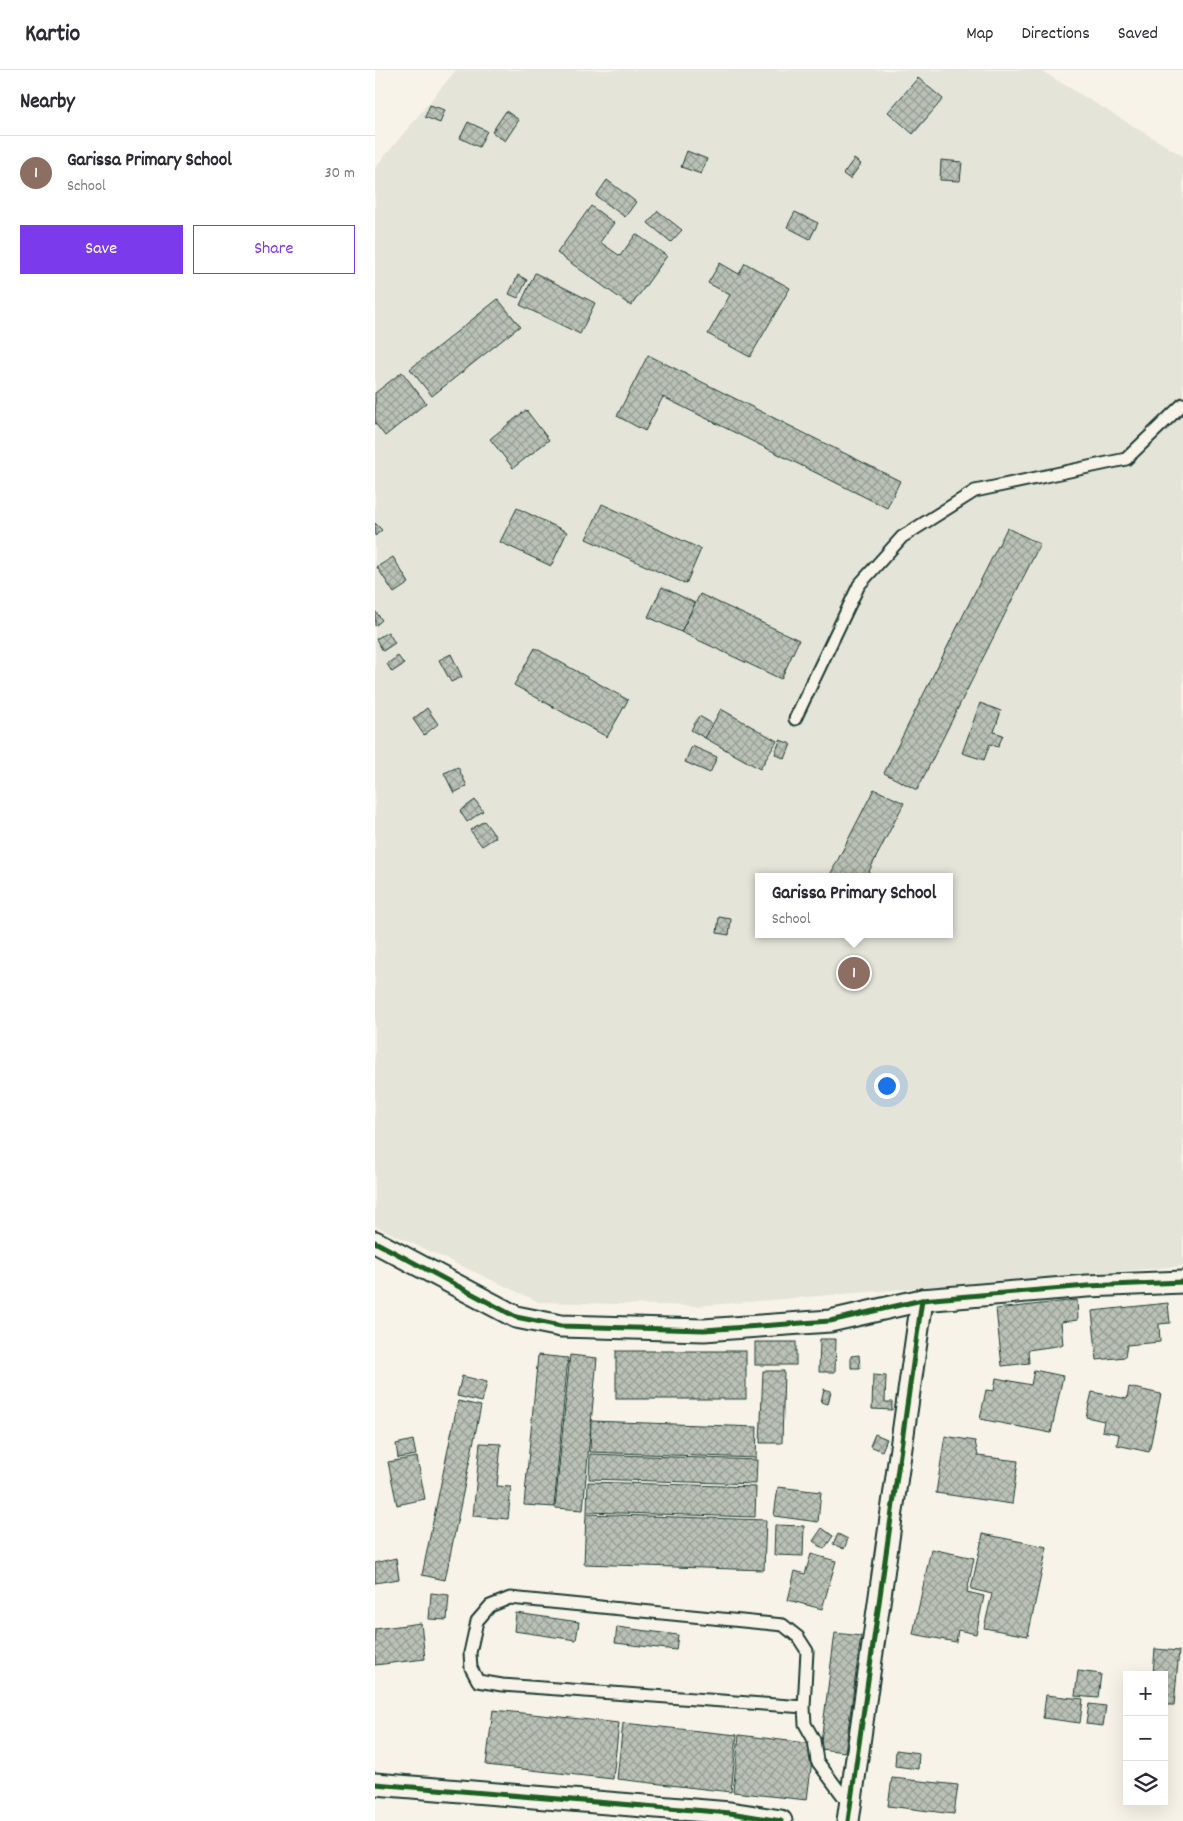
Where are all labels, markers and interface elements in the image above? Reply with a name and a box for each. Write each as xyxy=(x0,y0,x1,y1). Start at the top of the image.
text: Kartio xyxy=(25,18,80,52)
text: Map xyxy=(966,22,993,47)
text: Directions xyxy=(1021,22,1090,47)
text: Saved xyxy=(1118,22,1158,47)
text: Nearby xyxy=(20,88,75,118)
text: Garissa Primary School xyxy=(67,148,232,175)
text: 1 xyxy=(34,162,38,185)
text: 30 m xyxy=(325,162,355,185)
text: School xyxy=(67,175,106,198)
button: Save xyxy=(20,225,183,274)
button: Share xyxy=(193,225,355,274)
popup xyxy=(755,873,953,938)
text: Garissa Primary School xyxy=(772,881,936,908)
text: School xyxy=(772,908,811,931)
pin: 1 xyxy=(838,954,870,992)
your location xyxy=(874,1073,900,1099)
map controls xyxy=(1123,1671,1168,1806)
button: + xyxy=(1123,1671,1168,1716)
button: − xyxy=(1123,1716,1168,1761)
button: layers xyxy=(1123,1761,1168,1806)

